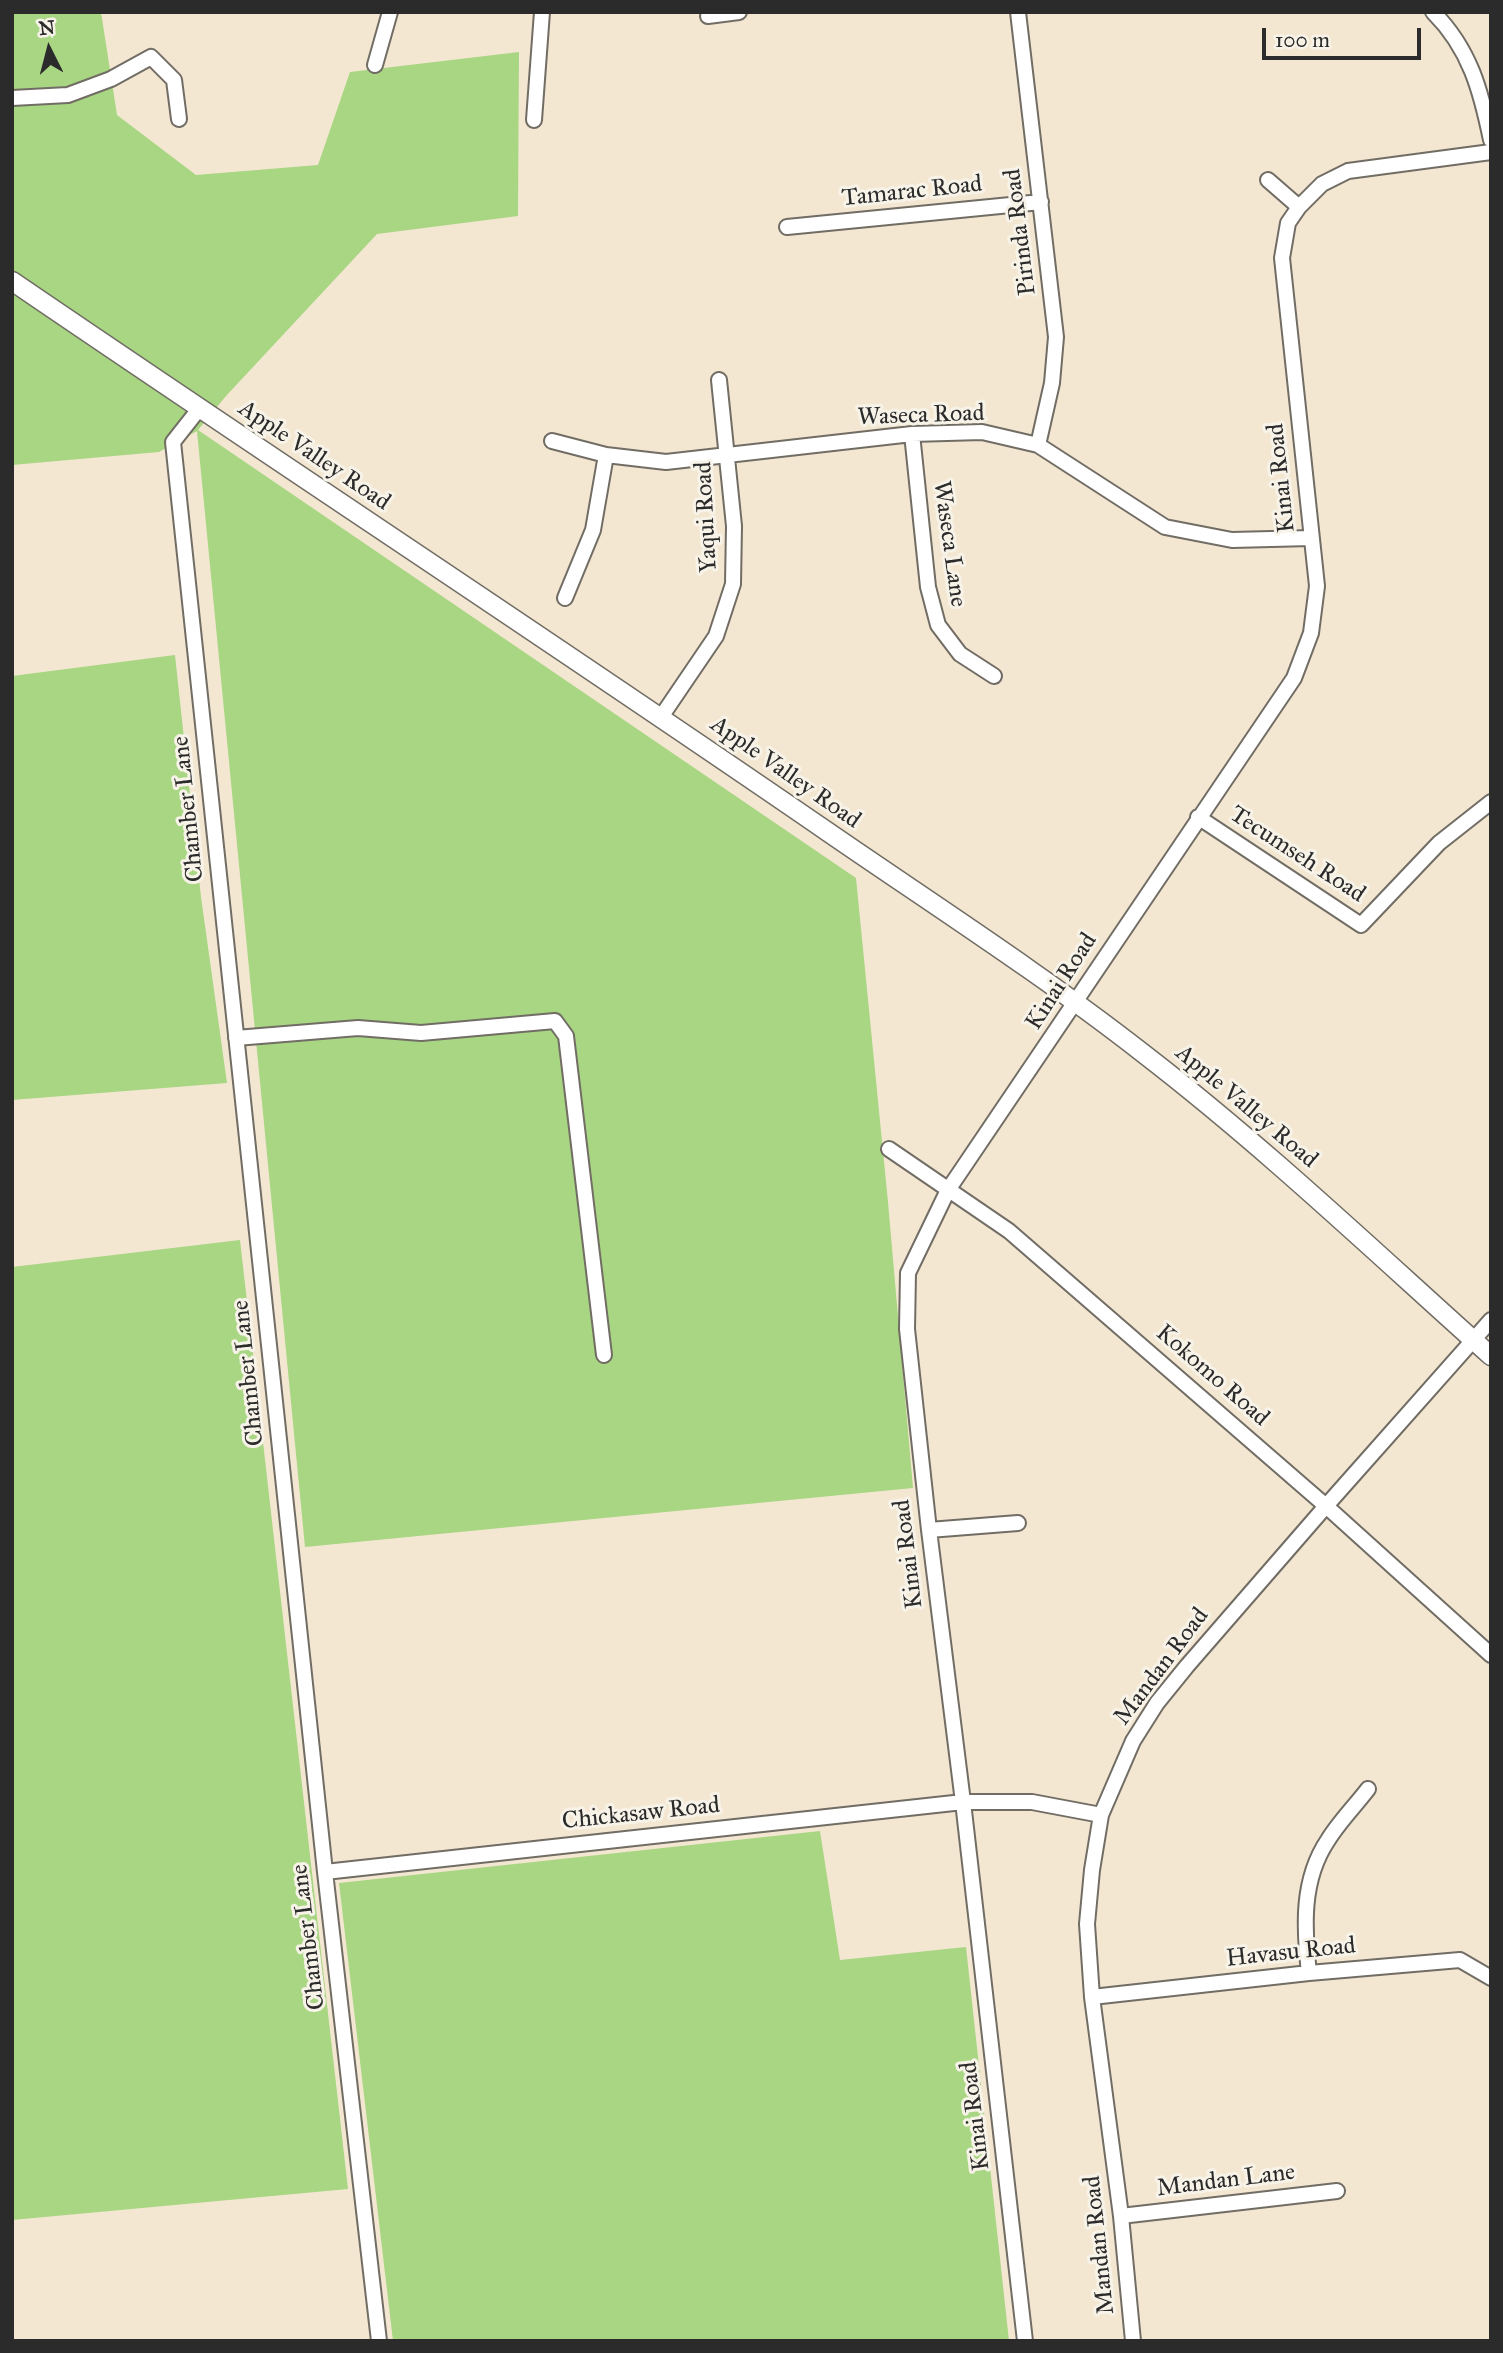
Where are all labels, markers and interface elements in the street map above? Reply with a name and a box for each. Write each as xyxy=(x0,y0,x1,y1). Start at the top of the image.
north arrow xyxy=(14,14,84,84)
scale bar xyxy=(1265,14,1424,58)
text: N xyxy=(38,15,56,40)
text: 100 m xyxy=(1275,27,1330,53)
street label: Pirinda Road xyxy=(999,167,1043,297)
street label: Tamarac Road xyxy=(840,170,984,214)
street label: Apple Valley Road xyxy=(233,395,395,517)
street label: Waseca Road xyxy=(857,399,985,433)
street label: Kinai Road xyxy=(1262,422,1302,534)
street label: Yaqui Road xyxy=(690,461,724,573)
street label: Waseca Lane xyxy=(926,479,972,609)
street label: Apple Valley Road xyxy=(704,710,866,836)
street label: Chamber Lane xyxy=(167,735,211,883)
street label: Tecumseh Road xyxy=(1224,800,1370,910)
street label: Kinai Road xyxy=(1020,928,1104,1036)
street label: Apple Valley Road xyxy=(1169,1039,1323,1175)
street label: Chamber Lane xyxy=(227,1299,271,1447)
street label: Kokomo Road xyxy=(1150,1319,1274,1433)
street label: Kinai Road xyxy=(888,1498,930,1610)
street label: Mandan Road xyxy=(1109,1603,1215,1731)
street label: Chickasaw Road xyxy=(561,1791,721,1837)
street label: Chamber Lane xyxy=(286,1863,332,2011)
street label: Havasu Road xyxy=(1225,1932,1357,1974)
street label: Kinai Road xyxy=(955,2060,997,2172)
street label: Mandan Lane xyxy=(1155,2158,1297,2204)
street label: Mandan Road xyxy=(1078,2174,1122,2316)

